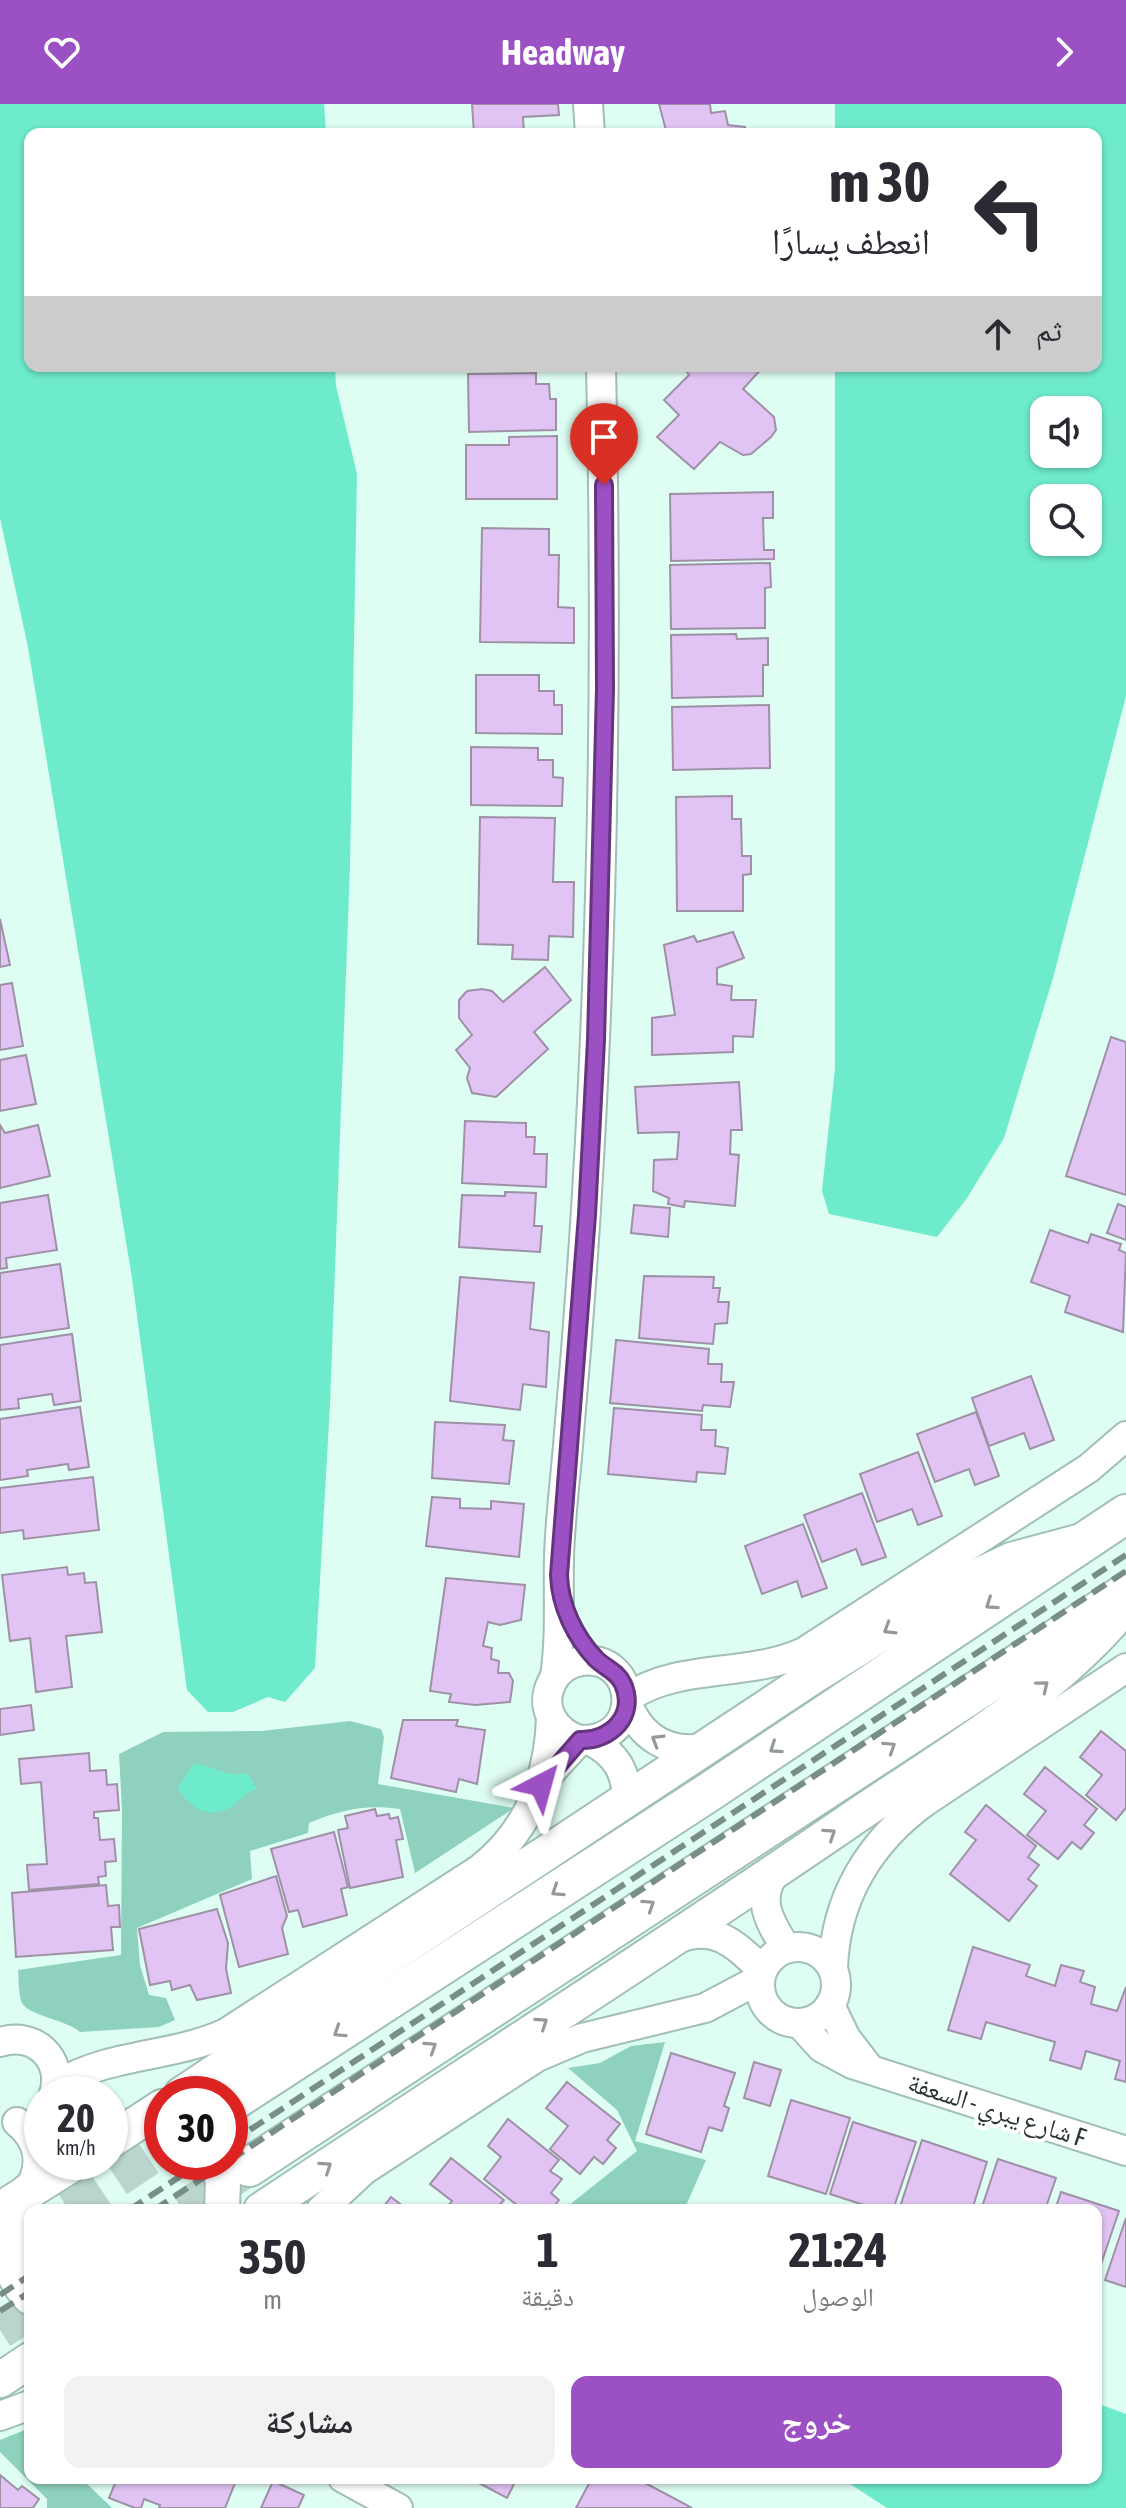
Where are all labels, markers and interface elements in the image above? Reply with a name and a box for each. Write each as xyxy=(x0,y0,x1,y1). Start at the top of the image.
icon: heart xyxy=(40,30,84,74)
icon: forward xyxy=(1042,30,1086,74)
text: Headway xyxy=(501,31,625,73)
text: 30 m xyxy=(829,150,930,214)
icon: left xyxy=(958,160,1062,264)
text: انعطف يسارًا xyxy=(772,220,930,262)
icon: ahead xyxy=(976,312,1020,356)
text: ثم xyxy=(1036,313,1062,347)
map controls xyxy=(1030,396,1102,556)
button: sound xyxy=(1030,396,1102,468)
pin xyxy=(570,403,638,485)
icon: arrive xyxy=(582,415,626,459)
button: search xyxy=(1030,484,1102,556)
one-way arrow xyxy=(986,1595,1000,1610)
one-way arrow xyxy=(883,1619,898,1634)
one-way arrow xyxy=(1034,1681,1048,1696)
one-way arrow xyxy=(651,1734,666,1750)
one-way arrow xyxy=(769,1739,783,1754)
one-way arrow xyxy=(881,1742,895,1757)
position arrow xyxy=(499,1743,583,1827)
one-way arrow xyxy=(821,1829,835,1844)
one-way arrow xyxy=(552,1881,566,1896)
one-way arrow xyxy=(640,1900,654,1915)
one-way arrow xyxy=(533,2018,548,2033)
one-way arrow xyxy=(333,2023,348,2038)
one-way arrow xyxy=(422,2042,437,2057)
street label: شارع يبري - السعفة F xyxy=(903,2067,1090,2158)
speed limit sign: 30 xyxy=(144,2076,248,2180)
text: 20 xyxy=(57,2095,95,2140)
text: km/h xyxy=(56,2136,96,2159)
one-way arrow xyxy=(317,2162,331,2177)
text: 1 xyxy=(536,2222,559,2277)
text: 21:24 xyxy=(789,2222,887,2277)
text: 350 xyxy=(239,2229,306,2284)
text: دقيقة xyxy=(521,2282,574,2312)
text: الوصول xyxy=(802,2282,874,2312)
text: m xyxy=(263,2285,282,2315)
button: مشاركة xyxy=(64,2376,555,2468)
button: خروج xyxy=(571,2376,1062,2468)

